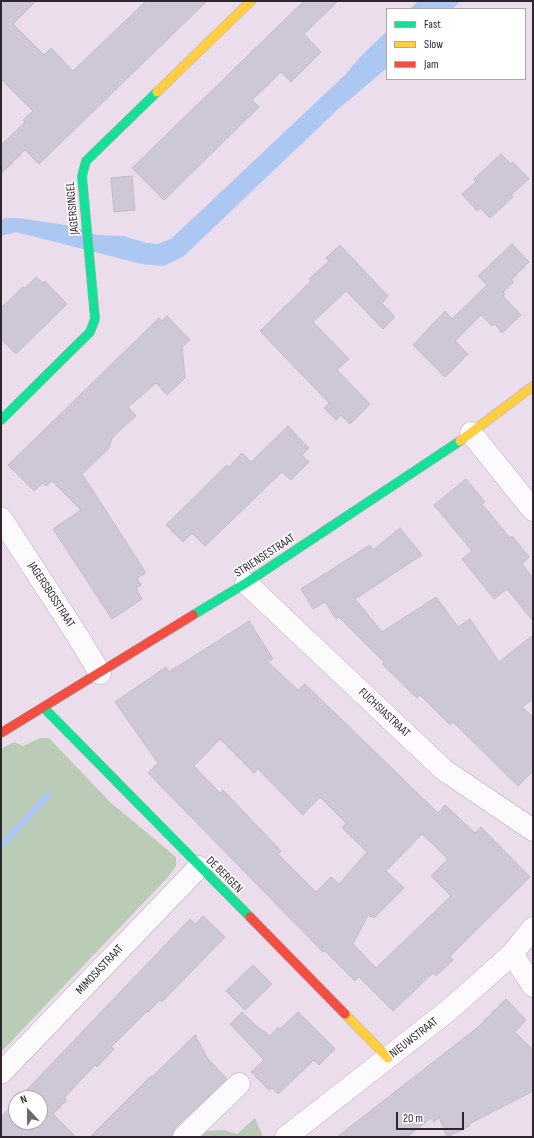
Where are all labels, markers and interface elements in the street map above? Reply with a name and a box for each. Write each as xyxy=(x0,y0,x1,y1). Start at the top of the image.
legend xyxy=(386,8,526,80)
text: Fast xyxy=(424,17,441,32)
text: Slow xyxy=(424,37,443,52)
text: Jam xyxy=(424,57,439,72)
street label: JAGERSINGEL xyxy=(64,181,82,235)
street label: STRIENSESTRAAT xyxy=(232,531,298,581)
street label: JAGERSBOSSTRAAT xyxy=(24,559,78,631)
street label: FUCHSIASTRAAT xyxy=(355,685,413,741)
street label: DE BERGEN xyxy=(203,854,245,896)
street label: MIMOSASTRAAT xyxy=(73,942,127,998)
street label: NIEUWSTRAAT xyxy=(387,1015,441,1061)
north arrow xyxy=(8,1090,48,1130)
text: N xyxy=(19,1092,29,1106)
scale bar xyxy=(398,1104,466,1130)
text: 20 m xyxy=(403,1111,423,1126)

